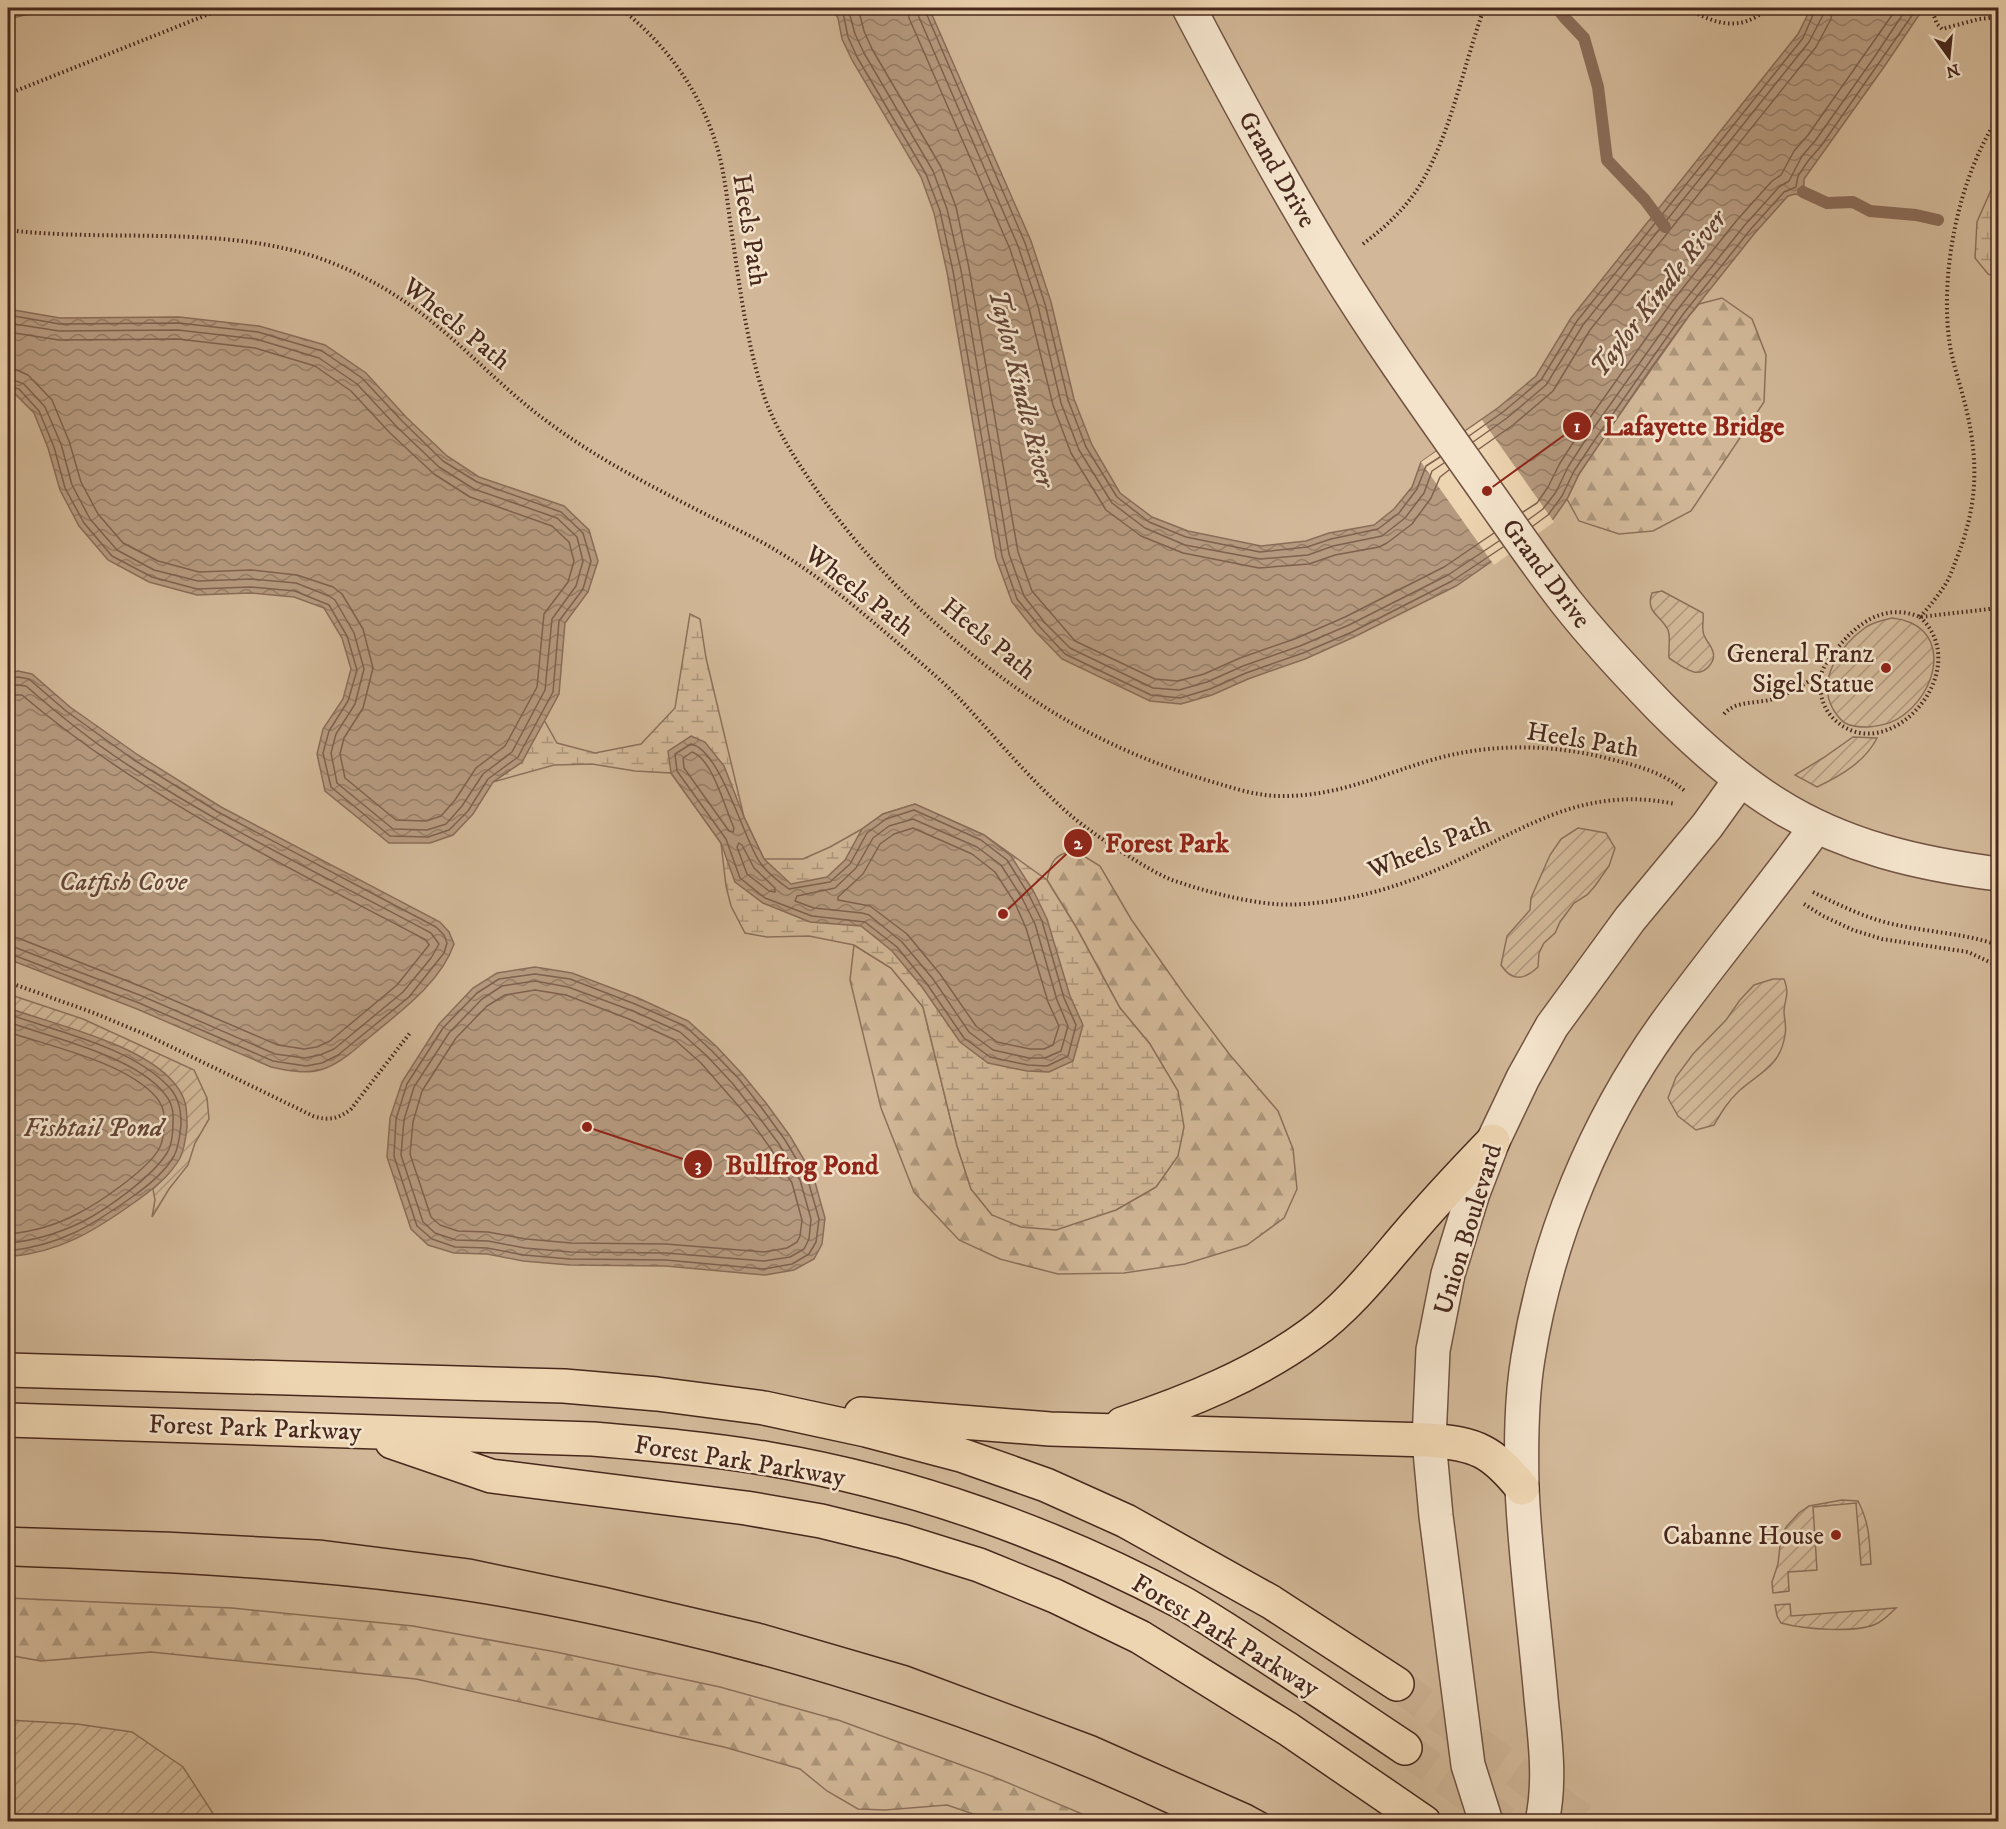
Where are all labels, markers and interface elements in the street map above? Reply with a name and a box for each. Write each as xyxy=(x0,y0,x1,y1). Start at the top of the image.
north arrow xyxy=(1919,27,1979,87)
text: N xyxy=(1944,59,1962,82)
street label: Grand Drive xyxy=(1230,106,1323,234)
street label: Heels Path xyxy=(724,172,775,289)
water label: Taylor Kindle River xyxy=(1583,202,1736,384)
street label: Wheels Path xyxy=(394,270,517,378)
water label: Taylor Kindle River xyxy=(980,286,1063,493)
callout: Lafayette Bridge xyxy=(1562,403,1796,448)
text: Lafayette Bridge xyxy=(1604,410,1784,444)
text: 1 xyxy=(1574,416,1581,438)
street label: Grand Drive xyxy=(1494,513,1598,635)
street label: Wheels Path xyxy=(797,538,921,644)
street label: Heels Path xyxy=(934,591,1043,688)
place label: General Franz Sigel Statue xyxy=(1726,638,1874,701)
marker: General Franz Sigel Statue xyxy=(1879,661,1893,675)
street label: Heels Path xyxy=(1524,715,1642,766)
street label: Wheels Path xyxy=(1362,808,1496,887)
callout: Forest Park xyxy=(1063,820,1241,865)
text: Forest Park xyxy=(1105,827,1230,861)
text: 2 xyxy=(1074,833,1084,855)
water label: Catfish Cove xyxy=(59,865,188,899)
water label: Fishtail Pond xyxy=(23,1111,167,1145)
street label: Union Boulevard xyxy=(1427,1140,1510,1319)
callout: Bullfrog Pond xyxy=(683,1142,890,1187)
text: Bullfrog Pond xyxy=(726,1149,879,1183)
text: 3 xyxy=(695,1155,702,1177)
street label: Forest Park Parkway xyxy=(148,1408,363,1449)
street label: Forest Park Parkway xyxy=(632,1429,848,1495)
place label: Cabanne House xyxy=(1663,1520,1824,1553)
marker: Cabanne House xyxy=(1829,1528,1843,1542)
street label: Forest Park Parkway xyxy=(1125,1567,1326,1706)

